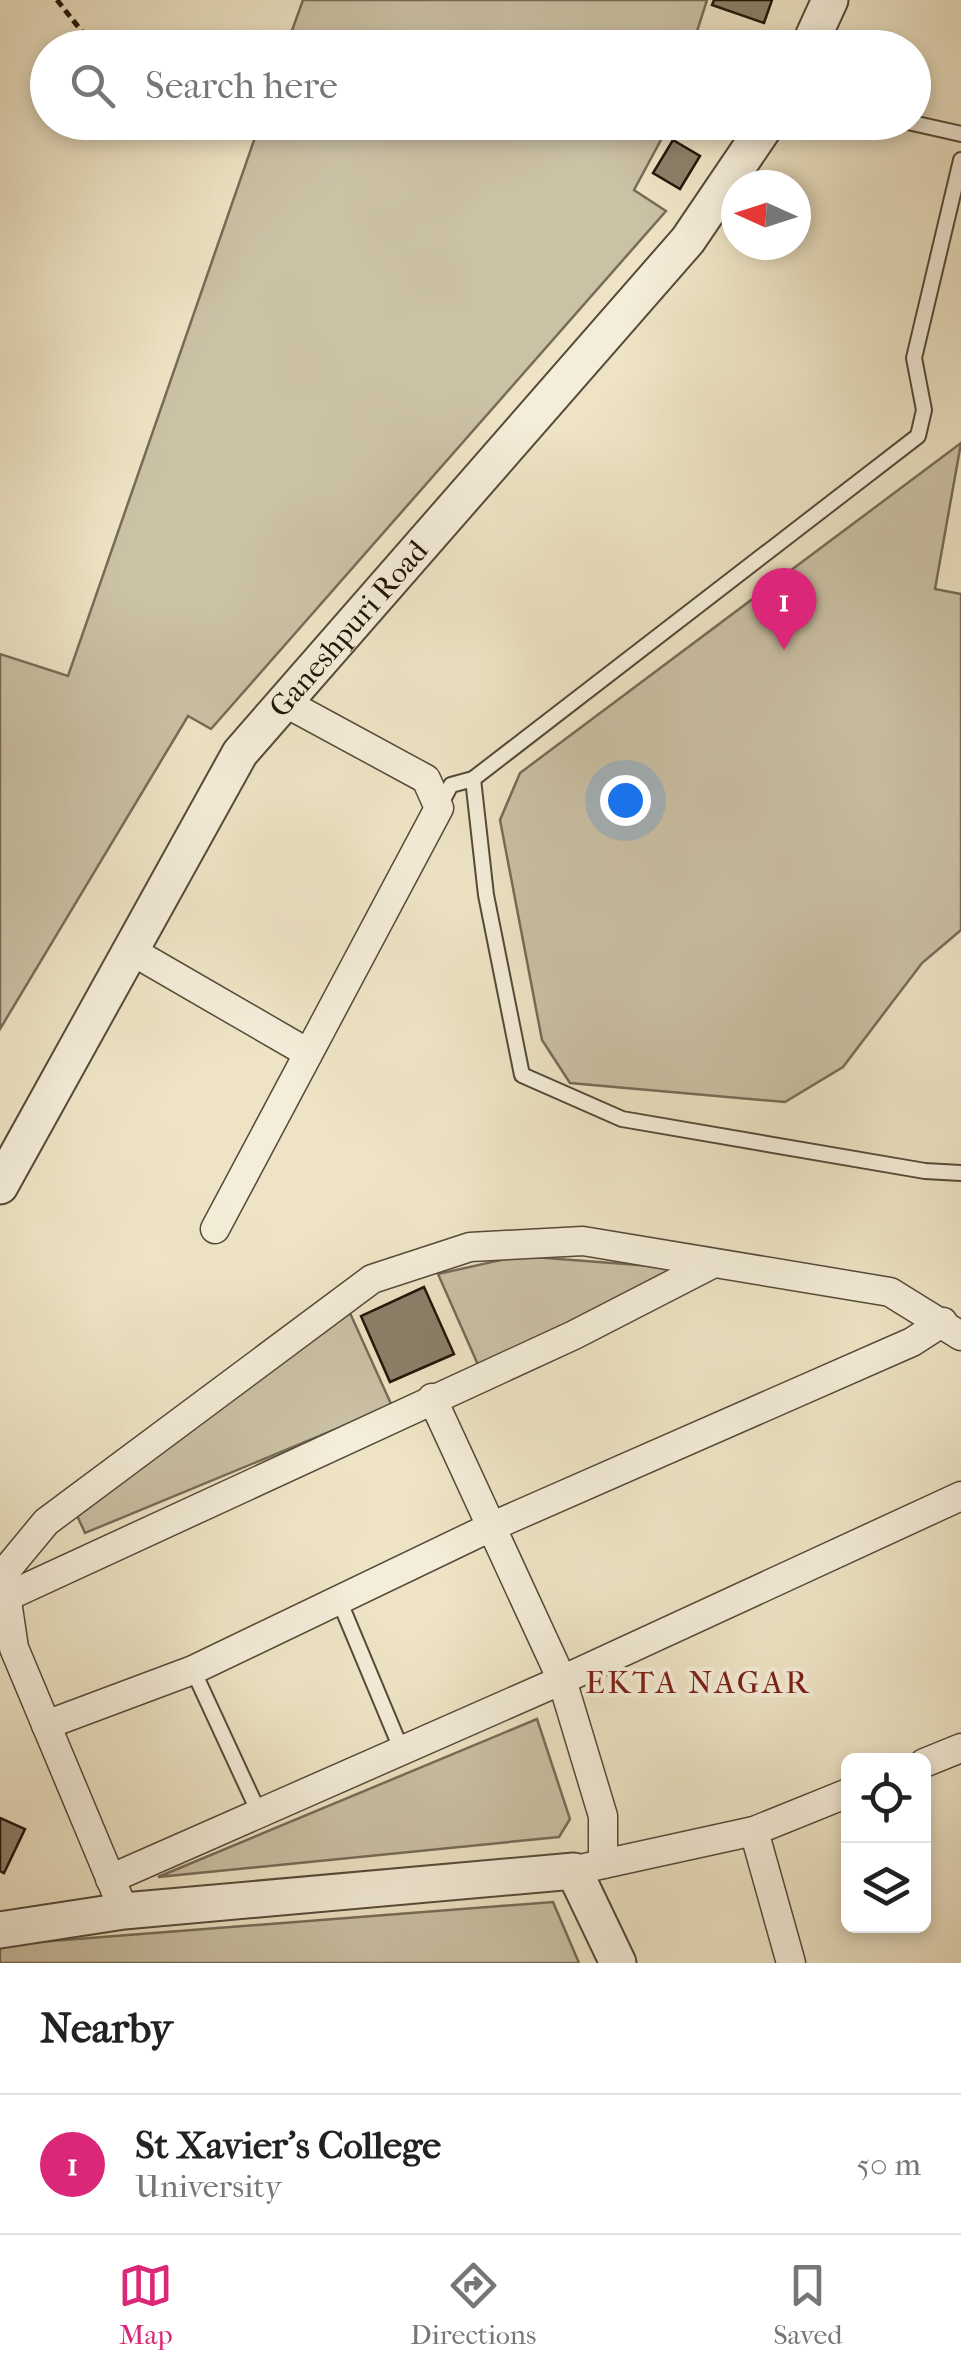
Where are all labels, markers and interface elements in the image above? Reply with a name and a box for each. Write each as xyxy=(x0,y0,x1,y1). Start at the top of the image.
search box xyxy=(30,30,931,140)
icon: search xyxy=(65,58,120,113)
text: Search here xyxy=(145,63,338,108)
north arrow xyxy=(721,170,811,260)
street label: Ganeshpuri Road xyxy=(262,533,436,725)
pin: 1 xyxy=(752,568,816,650)
your location xyxy=(600,775,651,826)
district label: EKTA NAGAR xyxy=(585,1664,811,1701)
map controls xyxy=(841,1753,931,1933)
button: locate xyxy=(841,1753,931,1843)
button: layers xyxy=(841,1843,931,1933)
text: Nearby xyxy=(40,2004,172,2053)
text: St Xavier's College xyxy=(135,2123,441,2168)
text: 1 xyxy=(67,2146,78,2183)
text: 50 m xyxy=(856,2146,921,2183)
text: University xyxy=(135,2168,282,2205)
tab: Map xyxy=(118,2258,173,2351)
tab: Directions xyxy=(410,2258,536,2351)
tab: Saved xyxy=(773,2258,843,2351)

